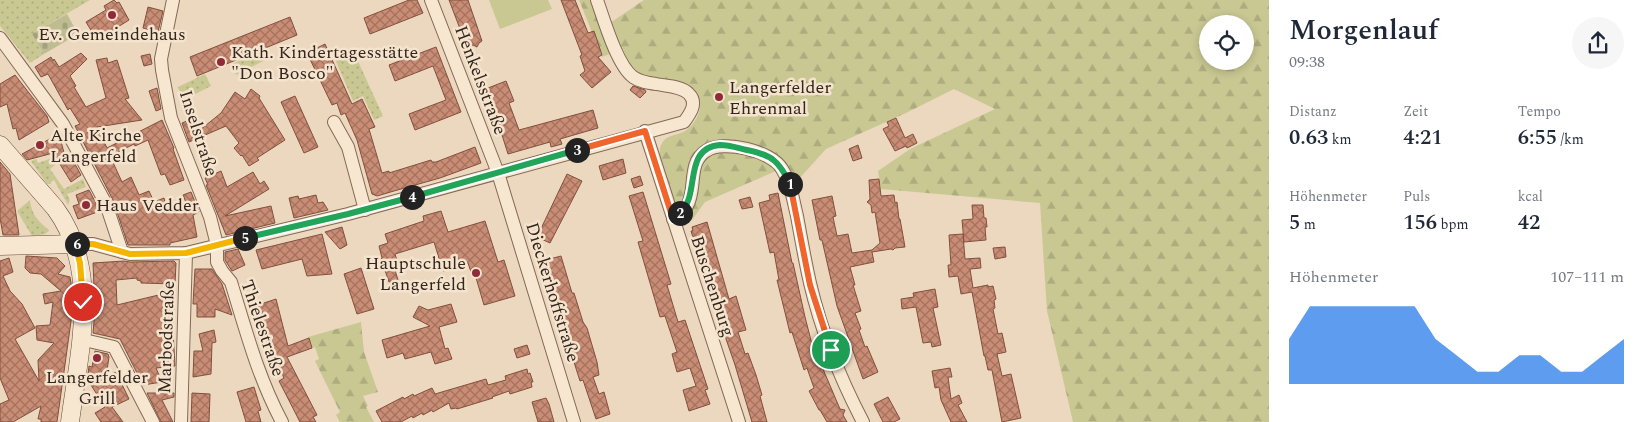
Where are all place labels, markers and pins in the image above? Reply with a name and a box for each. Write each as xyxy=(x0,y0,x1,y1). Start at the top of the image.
marker: Ev. Gemeindehaus xyxy=(106,9,118,21)
place label: Ev. Gemeindehaus xyxy=(38,21,186,48)
place label: Kath. Kindertagesstätte "Don Bosco" xyxy=(231,39,418,87)
marker: Kath. Kindertagesstätte "Don Bosco" xyxy=(215,56,227,68)
place label: Langerfelder Ehrenmal xyxy=(729,74,831,122)
marker: Langerfelder Ehrenmal xyxy=(713,91,725,103)
place label: Alte Kirche Langerfeld xyxy=(50,122,142,170)
pin: 3 xyxy=(564,138,590,162)
marker: Alte Kirche Langerfeld xyxy=(34,139,46,151)
pin: 1 xyxy=(778,172,802,196)
pin: 4 xyxy=(400,184,424,210)
place label: Haus Vedder xyxy=(96,192,199,219)
marker: Haus Vedder xyxy=(80,199,92,211)
pin: 2 xyxy=(668,200,692,226)
pin: 5 xyxy=(232,226,258,250)
pin: 6 xyxy=(64,232,90,256)
place label: Hauptschule Langerfeld xyxy=(365,250,466,298)
marker: Hauptschule Langerfeld xyxy=(470,267,482,279)
pin xyxy=(62,281,104,323)
pin xyxy=(810,329,852,371)
marker: Langerfelder Grill xyxy=(91,352,103,364)
place label: Langerfelder Grill xyxy=(46,364,148,412)

